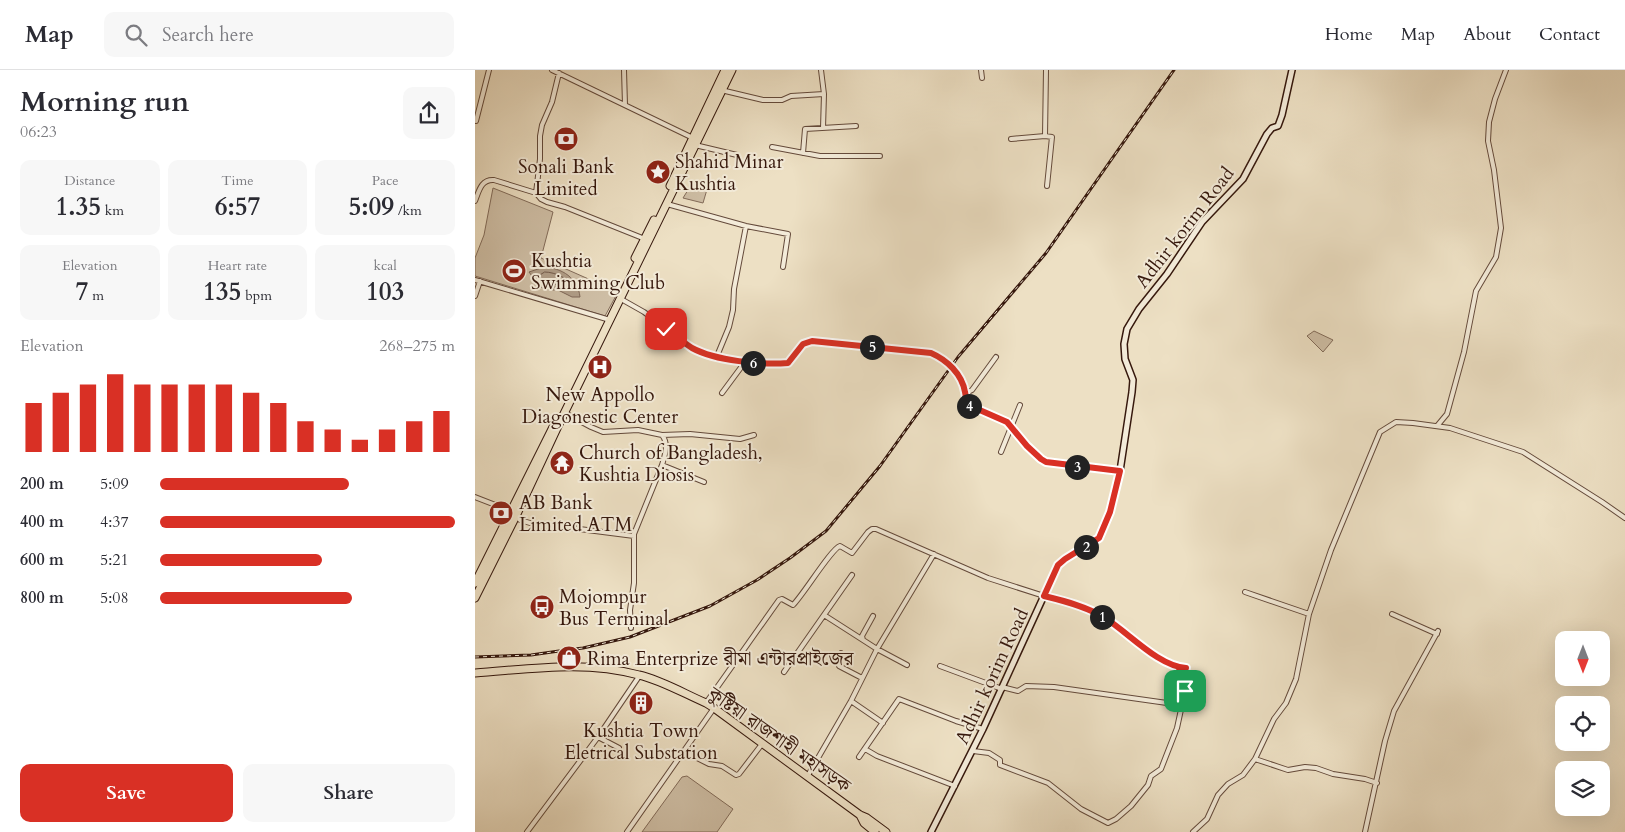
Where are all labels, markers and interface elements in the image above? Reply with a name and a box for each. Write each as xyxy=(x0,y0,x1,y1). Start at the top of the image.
search box xyxy=(104,12,454,57)
text: Map xyxy=(25,18,74,51)
icon: search xyxy=(122,21,150,49)
text: Search here xyxy=(162,22,254,48)
text: Home xyxy=(1325,22,1373,47)
text: Map xyxy=(1401,22,1435,47)
text: About xyxy=(1463,22,1511,47)
text: Contact xyxy=(1539,22,1600,47)
text: Morning run xyxy=(20,83,189,121)
button: share xyxy=(403,87,455,139)
text: 06:23 xyxy=(20,121,57,143)
bank icon: Sonali Bank Limited xyxy=(553,126,579,152)
place label: Shahid Minar Kushtia xyxy=(675,149,783,197)
place label: Sonali Bank Limited xyxy=(518,154,615,202)
place icon: Shahid Minar Kushtia xyxy=(645,159,671,185)
street label: Adhir korim Road xyxy=(1129,162,1240,294)
text: Distance xyxy=(64,171,115,190)
text: Time xyxy=(221,171,254,190)
text: Pace xyxy=(372,171,399,190)
text: 1.35 xyxy=(55,190,101,224)
text: 6:57 xyxy=(215,190,260,224)
text: 5:09 xyxy=(349,190,394,224)
text: km xyxy=(101,201,124,220)
text: /km xyxy=(394,201,422,220)
place label: Kushtia Swimming Club xyxy=(531,248,665,296)
text: Elevation xyxy=(62,256,118,275)
text: Heart rate xyxy=(208,256,267,275)
text: kcal xyxy=(373,256,397,275)
sports icon: Kushtia Swimming Club xyxy=(501,258,527,284)
text: 7 xyxy=(76,275,88,309)
text: 135 xyxy=(203,275,241,309)
text: 103 xyxy=(366,275,404,309)
text: m xyxy=(88,286,104,305)
text: bpm xyxy=(241,286,272,305)
pin xyxy=(645,308,687,350)
icon: check xyxy=(652,315,680,343)
pin: 5 xyxy=(859,334,885,360)
text: Elevation xyxy=(20,335,84,357)
text: 268–275 m xyxy=(379,335,455,357)
text: 5 xyxy=(869,338,876,357)
pin: 6 xyxy=(741,350,765,376)
hospital icon: New Appollo Diagonestic Center xyxy=(587,354,613,380)
text: 6 xyxy=(750,354,757,373)
place label: New Appollo Diagonestic Center xyxy=(522,382,678,430)
pin: 4 xyxy=(957,394,981,418)
text: 4 xyxy=(966,397,973,416)
place label: Church of Bangladesh, Kushtia Diosis xyxy=(579,440,763,488)
temple icon: Church of Bangladesh, Kushtia Diosis xyxy=(549,450,575,476)
pin: 3 xyxy=(1065,454,1089,480)
text: 3 xyxy=(1074,458,1081,477)
text: 200 m xyxy=(20,473,64,495)
text: 5:09 xyxy=(100,473,129,495)
place label: AB Bank Limited ATM xyxy=(519,490,633,538)
bank icon: AB Bank Limited ATM xyxy=(488,500,514,526)
text: 400 m xyxy=(20,511,64,533)
text: 4:37 xyxy=(100,511,129,533)
pin: 2 xyxy=(1073,534,1099,560)
text: 2 xyxy=(1083,538,1090,557)
text: 600 m xyxy=(20,549,64,571)
text: 5:21 xyxy=(100,549,129,571)
place label: Mojompur Bus Terminal xyxy=(559,584,669,632)
text: 800 m xyxy=(20,587,64,609)
text: 5:08 xyxy=(100,587,129,609)
bus stop icon: Mojompur Bus Terminal xyxy=(529,594,555,620)
street label: Adhir korim Road xyxy=(949,604,1035,749)
pin: 1 xyxy=(1089,604,1115,630)
text: 1 xyxy=(1099,608,1106,627)
north arrow xyxy=(1555,631,1610,686)
map controls xyxy=(1555,631,1610,816)
shop icon: Rima Enterprize রীমা এন্টারপ্রাইজের xyxy=(556,645,582,671)
place label: Rima Enterprize রীমা এন্টারপ্রাইজের xyxy=(587,646,855,672)
pin xyxy=(1164,670,1206,712)
icon: arrive xyxy=(1171,677,1199,705)
street label: কুষ্টিয়া রাজশাহী মহাসড়ক xyxy=(702,680,856,799)
building icon: Kushtia Town Eletrical Substation xyxy=(628,690,654,716)
button: locate xyxy=(1555,696,1610,751)
place label: Kushtia Town Eletrical Substation xyxy=(564,718,718,766)
button: layers xyxy=(1555,761,1610,816)
button: Save xyxy=(20,764,233,822)
button: Share xyxy=(243,764,455,822)

